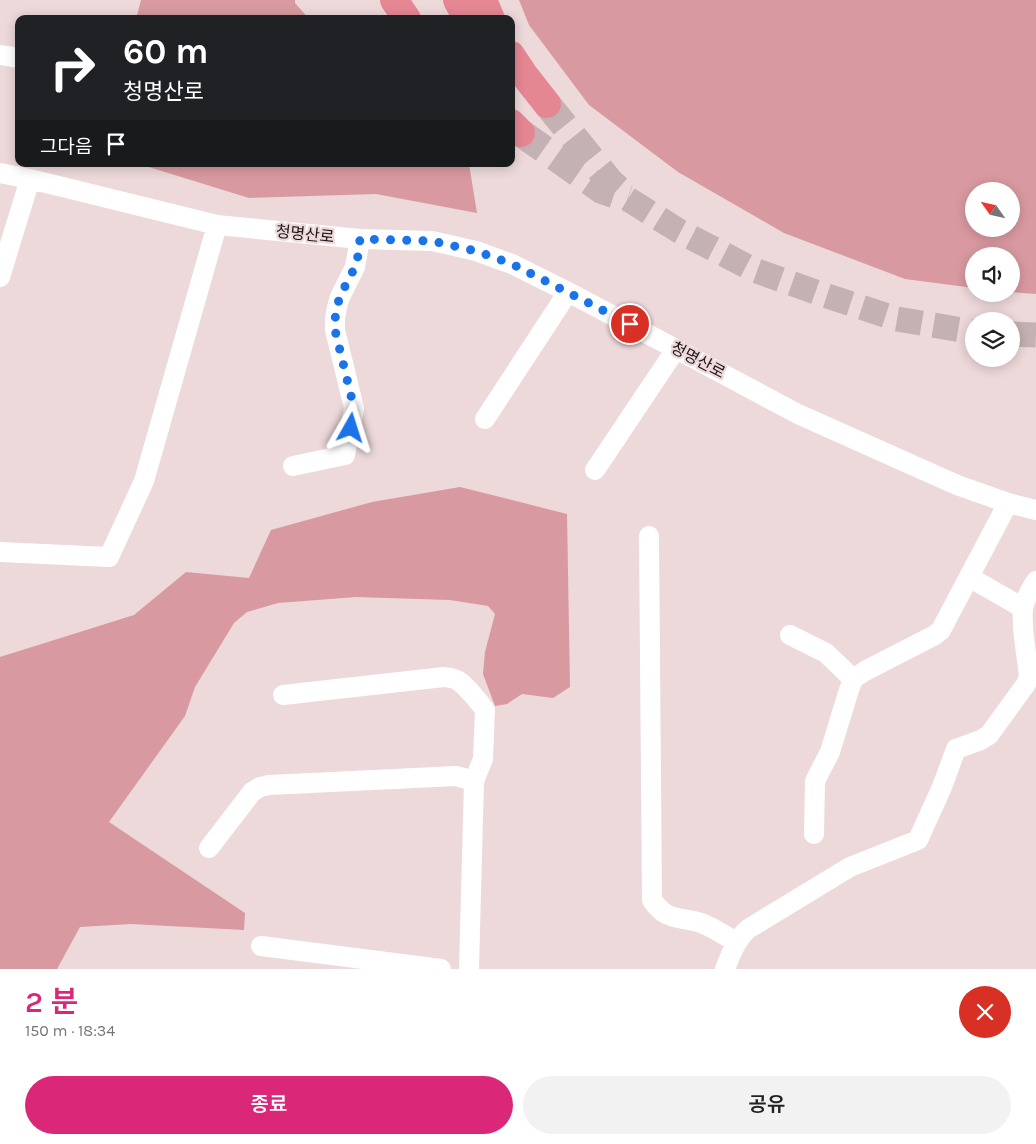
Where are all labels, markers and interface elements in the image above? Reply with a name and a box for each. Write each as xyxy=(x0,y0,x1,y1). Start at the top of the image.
text: 60 m xyxy=(123,31,208,72)
icon: right xyxy=(40,35,105,100)
text: 청명산로 xyxy=(123,79,204,105)
icon: arrive xyxy=(102,130,130,158)
text: 그다음 xyxy=(40,136,92,158)
north arrow xyxy=(965,182,1020,238)
map controls xyxy=(965,182,1020,367)
street label: 청명산로 xyxy=(275,221,336,247)
button: sound xyxy=(965,247,1020,302)
pin xyxy=(609,303,651,345)
icon: arrive xyxy=(616,310,644,338)
button: layers xyxy=(965,312,1020,367)
street label: 청명산로 xyxy=(668,338,729,382)
position arrow xyxy=(324,401,376,453)
text: 2 분 xyxy=(25,984,78,1020)
button: close xyxy=(959,986,1011,1038)
text: 150 m · 18:34 xyxy=(25,1021,115,1040)
button: 종료 xyxy=(25,1076,513,1134)
button: 공유 xyxy=(523,1076,1011,1134)

